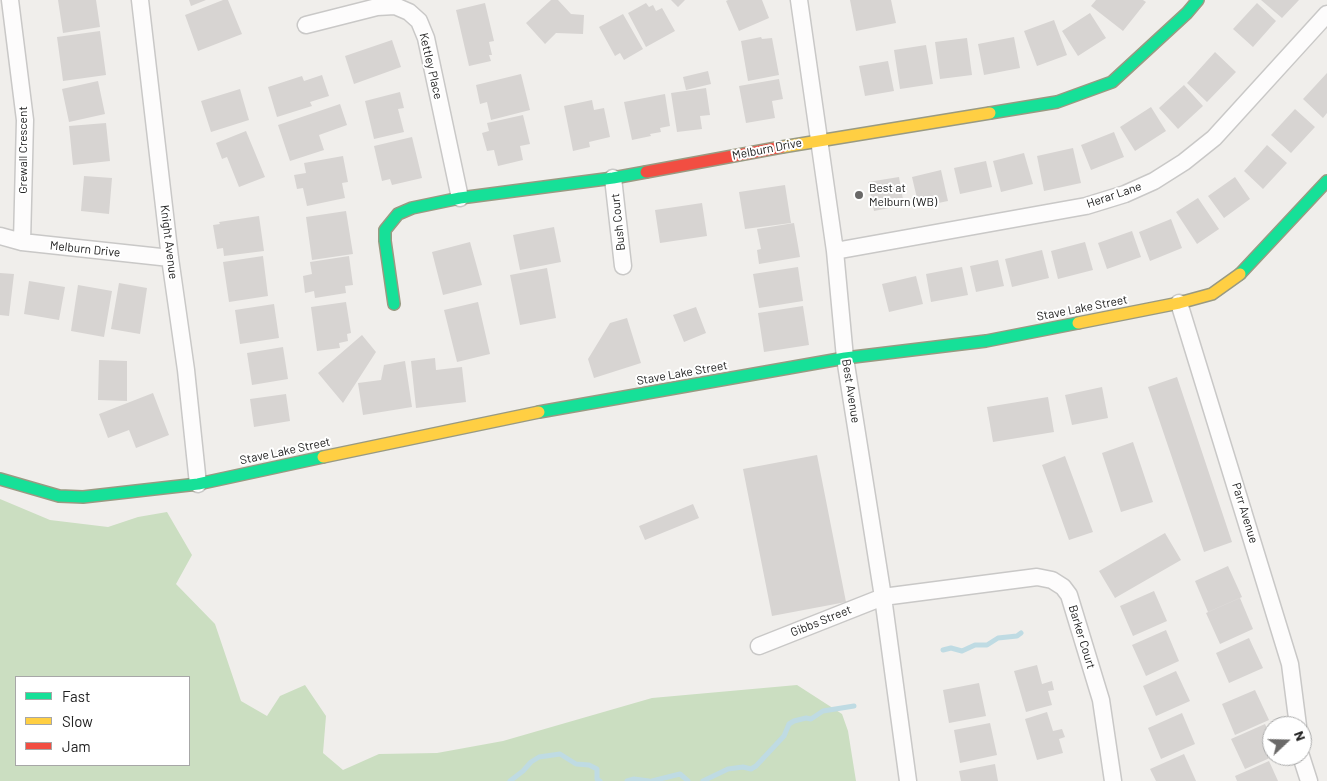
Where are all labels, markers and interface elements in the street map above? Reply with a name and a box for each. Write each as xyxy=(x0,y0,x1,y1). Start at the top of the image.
street label: Kettley Place xyxy=(416,31,446,101)
street label: Grewall Crescent xyxy=(16,106,30,194)
street label: Melburn Drive xyxy=(731,135,803,163)
street label: Herar Lane xyxy=(1085,179,1143,211)
place label: Best at Melburn (WB) xyxy=(869,181,937,209)
marker: Best at Melburn (WB) xyxy=(853,189,865,201)
street label: Bush Court xyxy=(608,193,628,251)
street label: Knight Avenue xyxy=(157,204,181,280)
street label: Melburn Drive xyxy=(49,238,121,260)
street label: Stave Lake Street xyxy=(1035,292,1129,324)
street label: Stave Lake Street xyxy=(635,358,729,388)
street label: Best Avenue xyxy=(839,358,863,424)
street label: Stave Lake Street xyxy=(239,434,331,468)
street label: Parr Avenue xyxy=(1229,481,1261,545)
street label: Gibbs Street xyxy=(788,602,854,640)
street label: Barker Court xyxy=(1065,603,1099,671)
legend xyxy=(15,676,190,766)
text: Fast xyxy=(62,687,90,705)
text: Slow xyxy=(62,712,93,730)
north arrow xyxy=(1262,716,1312,766)
text: N xyxy=(1291,728,1310,743)
text: Jam xyxy=(62,737,91,755)

